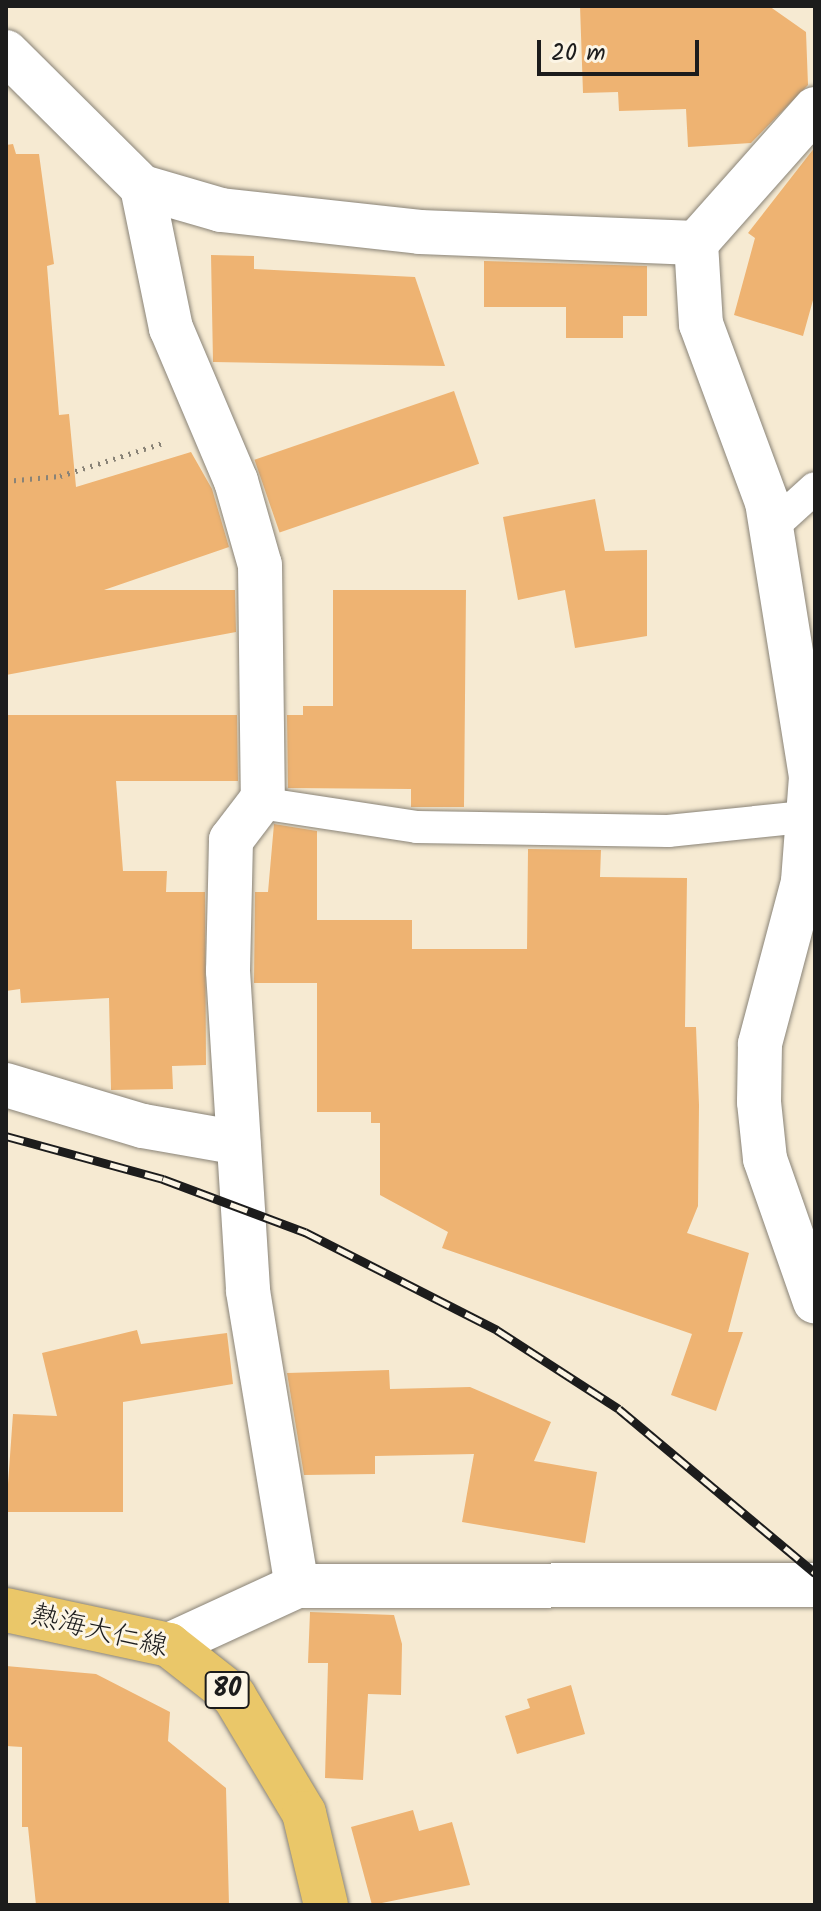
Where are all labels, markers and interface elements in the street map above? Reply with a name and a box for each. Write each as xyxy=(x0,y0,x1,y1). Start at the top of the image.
scale bar xyxy=(541,24,703,74)
text: 20 m xyxy=(551,34,606,73)
street label: 熱海大仁線 xyxy=(27,1599,171,1665)
road number: 80 xyxy=(203,1668,251,1712)

